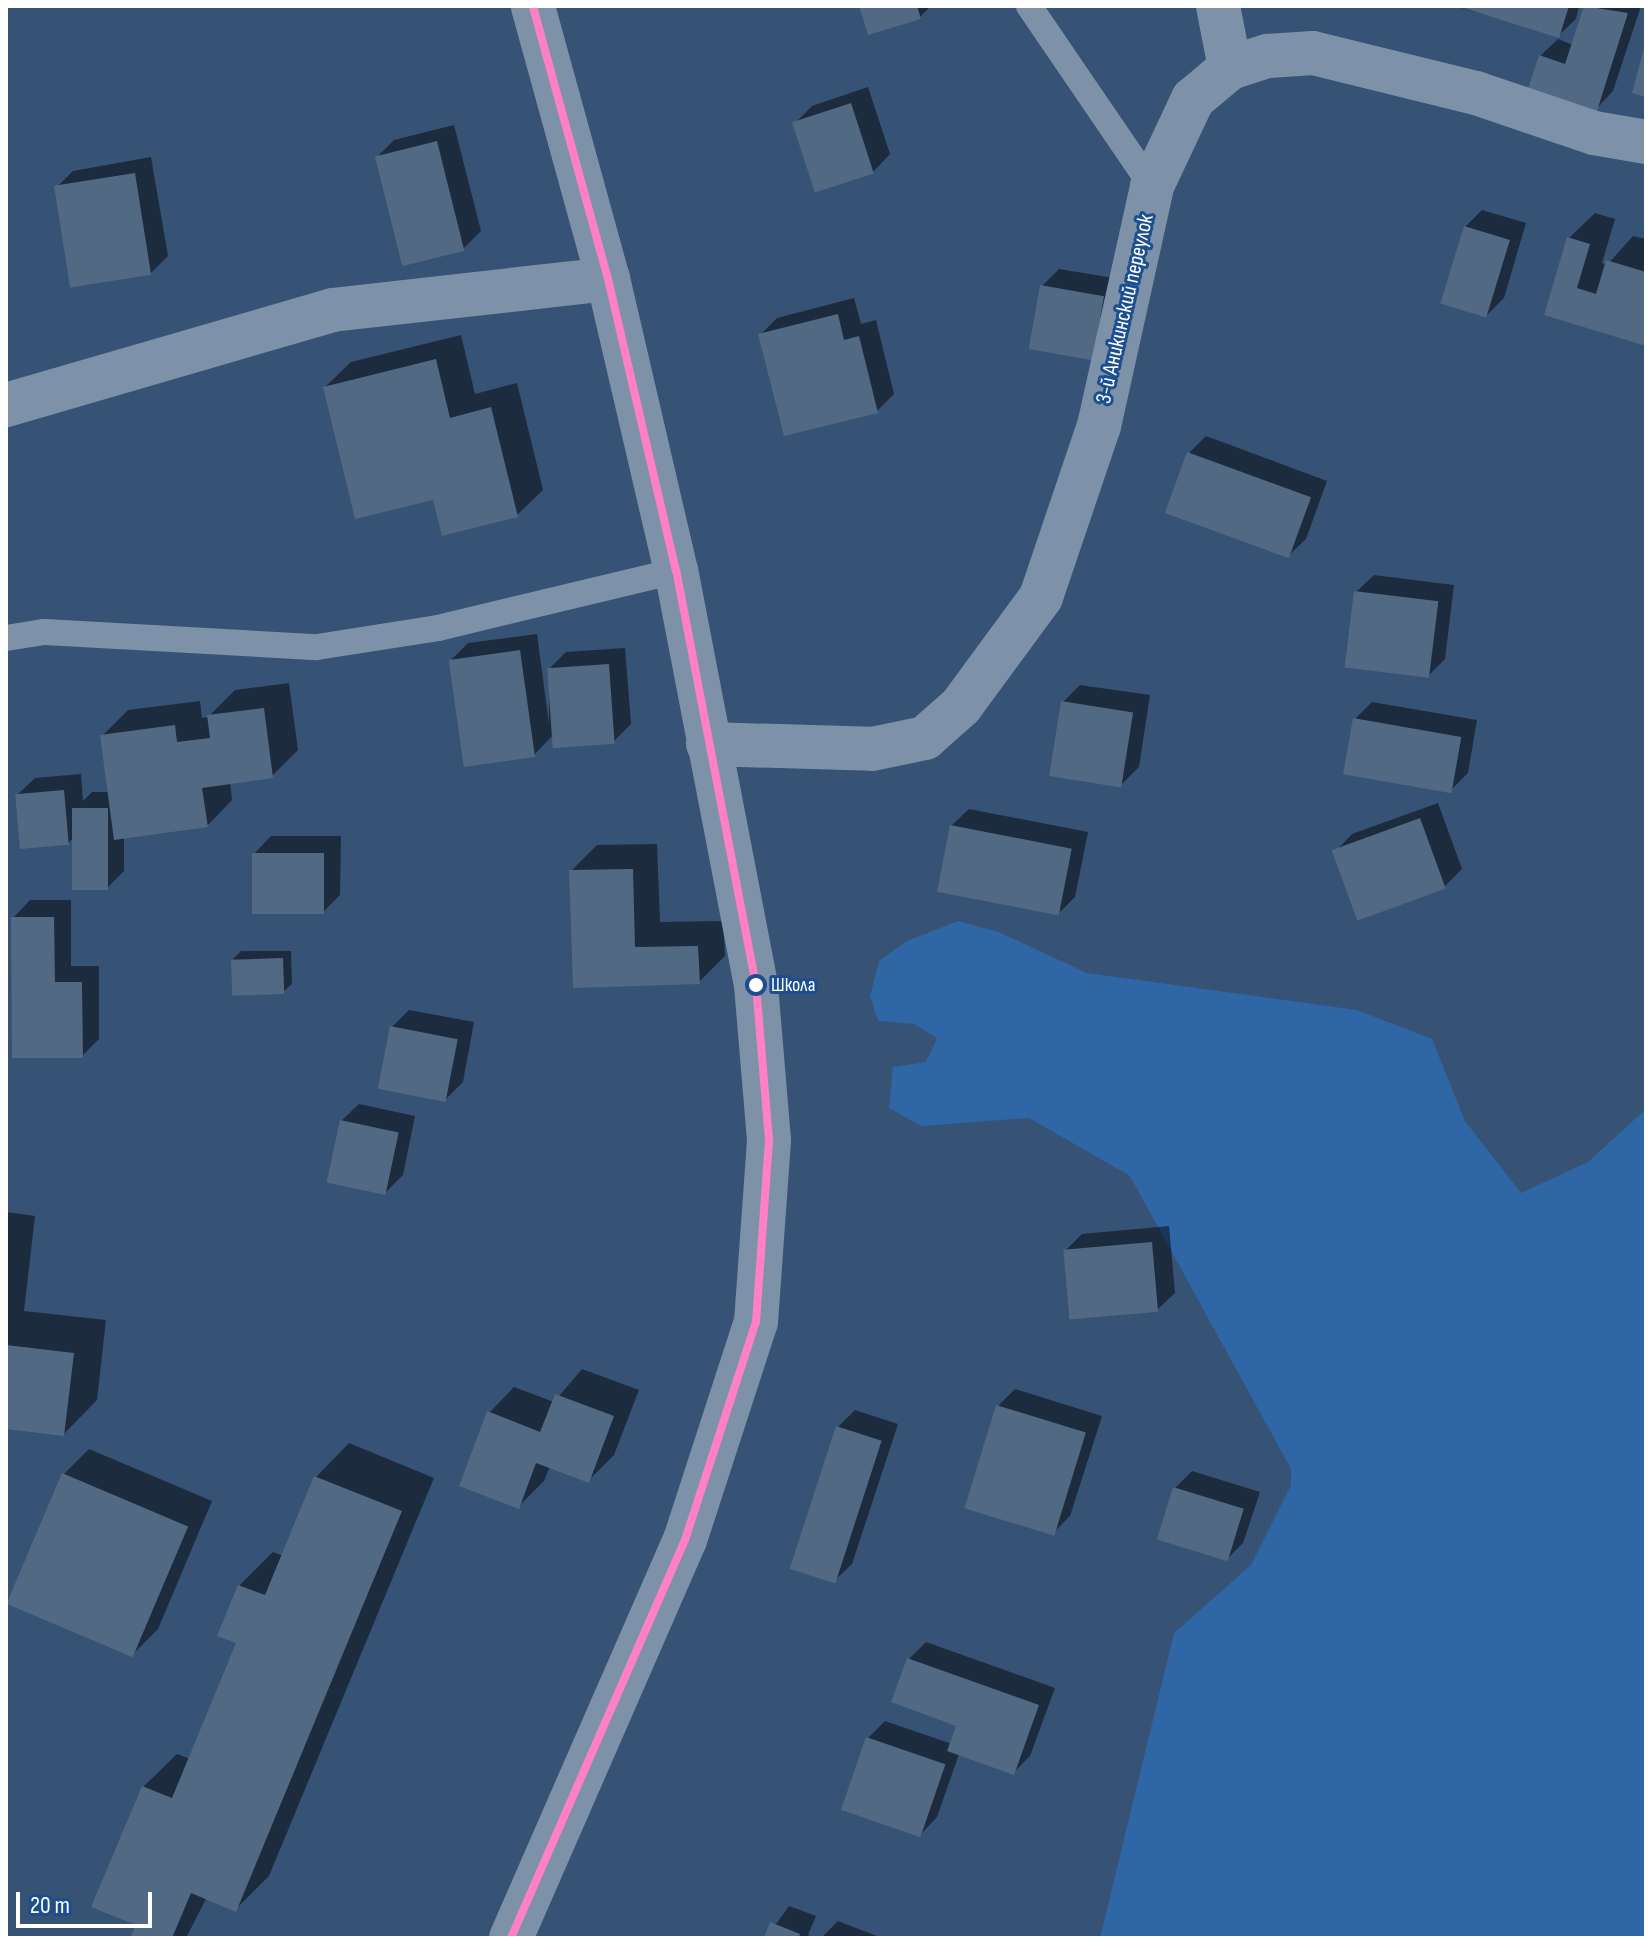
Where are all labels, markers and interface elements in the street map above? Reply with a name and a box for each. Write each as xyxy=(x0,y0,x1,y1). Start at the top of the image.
street label: 3-й Аникинский переулок xyxy=(1090,212,1160,406)
place label: Школа xyxy=(771,973,815,997)
marker: Школа xyxy=(748,977,764,993)
scale bar xyxy=(20,1876,156,1926)
text: 20 m xyxy=(30,1891,70,1920)

